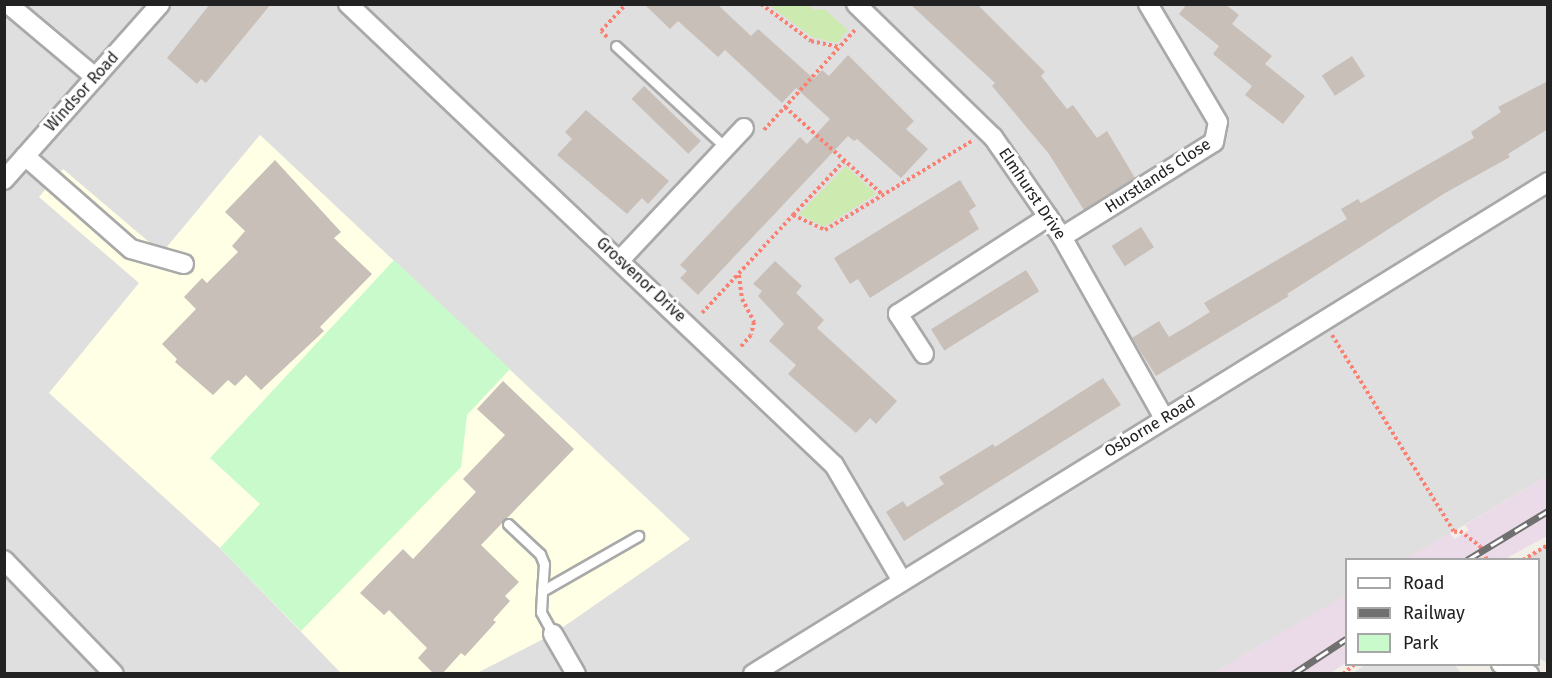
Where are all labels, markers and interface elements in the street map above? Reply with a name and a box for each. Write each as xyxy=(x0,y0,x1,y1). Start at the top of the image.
street label: Windsor Road xyxy=(41,48,123,136)
street label: Hurstlands Close xyxy=(1102,135,1214,217)
street label: Elmhurst Drive xyxy=(994,144,1070,244)
street label: Grosvenor Drive xyxy=(592,234,690,326)
street label: Osborne Road xyxy=(1101,392,1199,462)
legend xyxy=(1345,558,1540,666)
text: Road xyxy=(1403,572,1445,594)
text: Railway xyxy=(1403,602,1465,624)
text: Park xyxy=(1403,632,1438,654)

